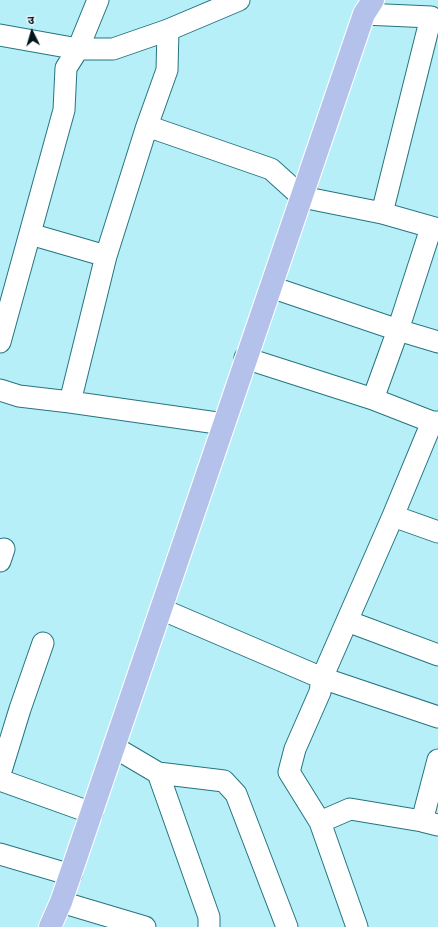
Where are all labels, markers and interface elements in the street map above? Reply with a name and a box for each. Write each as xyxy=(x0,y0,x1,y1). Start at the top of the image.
north arrow xyxy=(12,12,52,52)
text: उ xyxy=(27,12,35,27)

